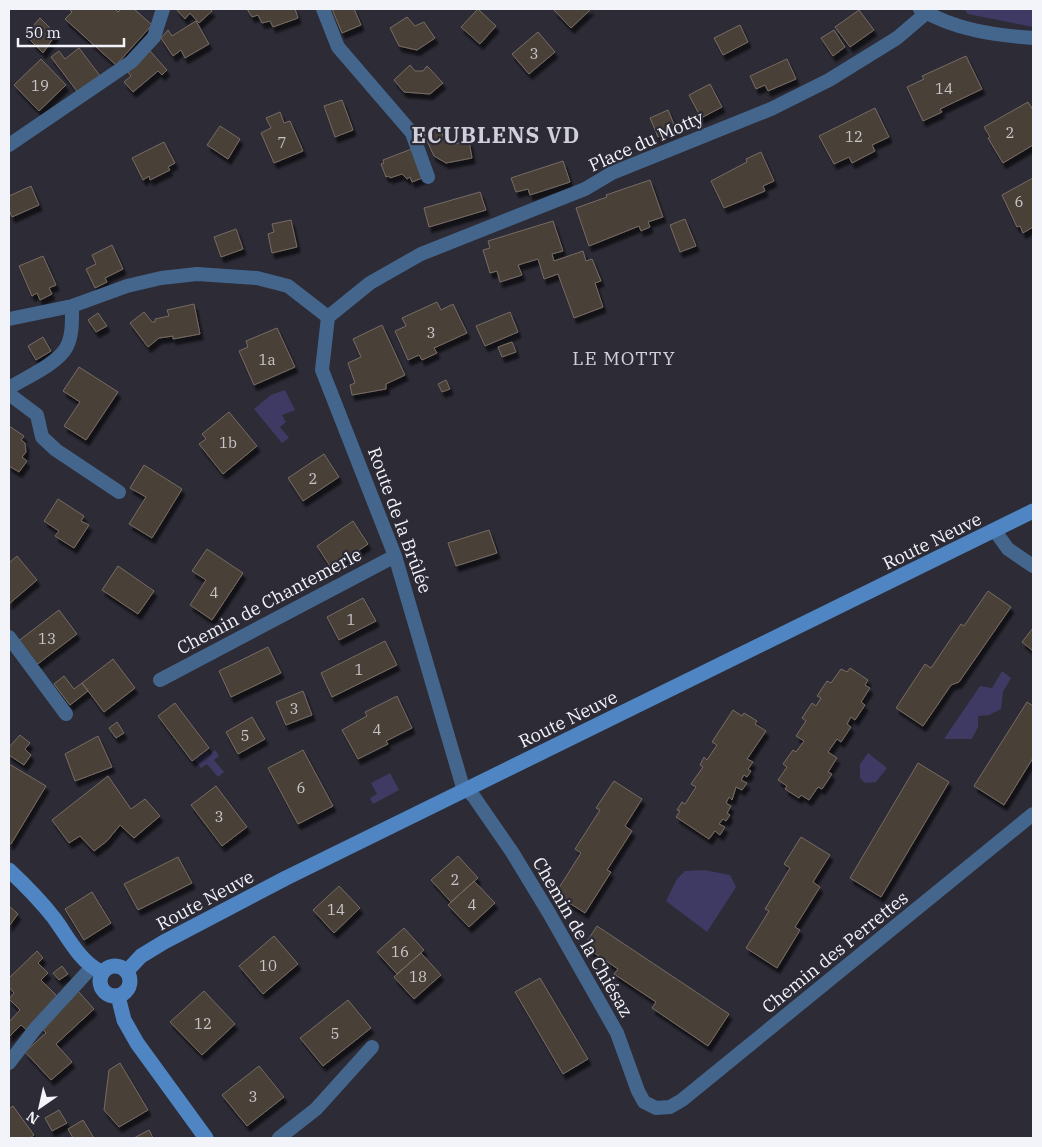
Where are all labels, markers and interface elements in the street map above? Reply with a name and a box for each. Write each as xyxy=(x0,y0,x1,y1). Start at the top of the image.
scale bar xyxy=(18,15,124,47)
text: 50 m xyxy=(25,23,61,42)
house number: 3 xyxy=(529,44,539,63)
house number: 19 xyxy=(31,76,49,95)
house number: 14 xyxy=(935,79,953,98)
street label: Place du Motty xyxy=(585,105,708,177)
district label: ECUBLENS VD xyxy=(412,120,580,149)
house number: 2 xyxy=(1005,123,1015,142)
house number: 12 xyxy=(845,127,863,146)
house number: 7 xyxy=(277,133,287,152)
house number: 6 xyxy=(1014,192,1024,211)
house number: 3 xyxy=(426,323,436,342)
district label: LE MOTTY xyxy=(572,346,676,370)
house number: 1a xyxy=(258,350,276,369)
house number: 1b xyxy=(219,433,237,452)
street label: Route de la Brûlée xyxy=(363,444,437,596)
house number: 2 xyxy=(308,469,318,488)
street label: Route Neuve xyxy=(879,507,985,575)
street label: Chemin de Chantemerle xyxy=(173,543,365,659)
house number: 4 xyxy=(209,583,219,602)
house number: 1 xyxy=(346,610,356,629)
house number: 13 xyxy=(38,629,56,648)
house number: 1 xyxy=(354,660,364,679)
street label: Route Neuve xyxy=(515,685,621,753)
house number: 3 xyxy=(289,699,299,718)
house number: 4 xyxy=(372,720,382,739)
house number: 5 xyxy=(240,726,250,745)
house number: 6 xyxy=(296,778,306,797)
house number: 3 xyxy=(214,807,224,826)
street label: Chemin de la Chiésaz xyxy=(528,853,638,1021)
street label: Route Neuve xyxy=(152,865,258,935)
house number: 2 xyxy=(450,870,460,889)
street label: Chemin des Perrettes xyxy=(757,886,913,1018)
house number: 4 xyxy=(467,895,477,914)
house number: 14 xyxy=(327,900,345,919)
house number: 16 xyxy=(391,942,409,961)
house number: 10 xyxy=(259,956,277,975)
house number: 18 xyxy=(409,967,427,986)
house number: 12 xyxy=(194,1014,212,1033)
house number: 5 xyxy=(330,1024,340,1043)
north arrow xyxy=(15,1082,65,1132)
house number: 3 xyxy=(248,1087,258,1106)
text: N xyxy=(23,1107,42,1128)

